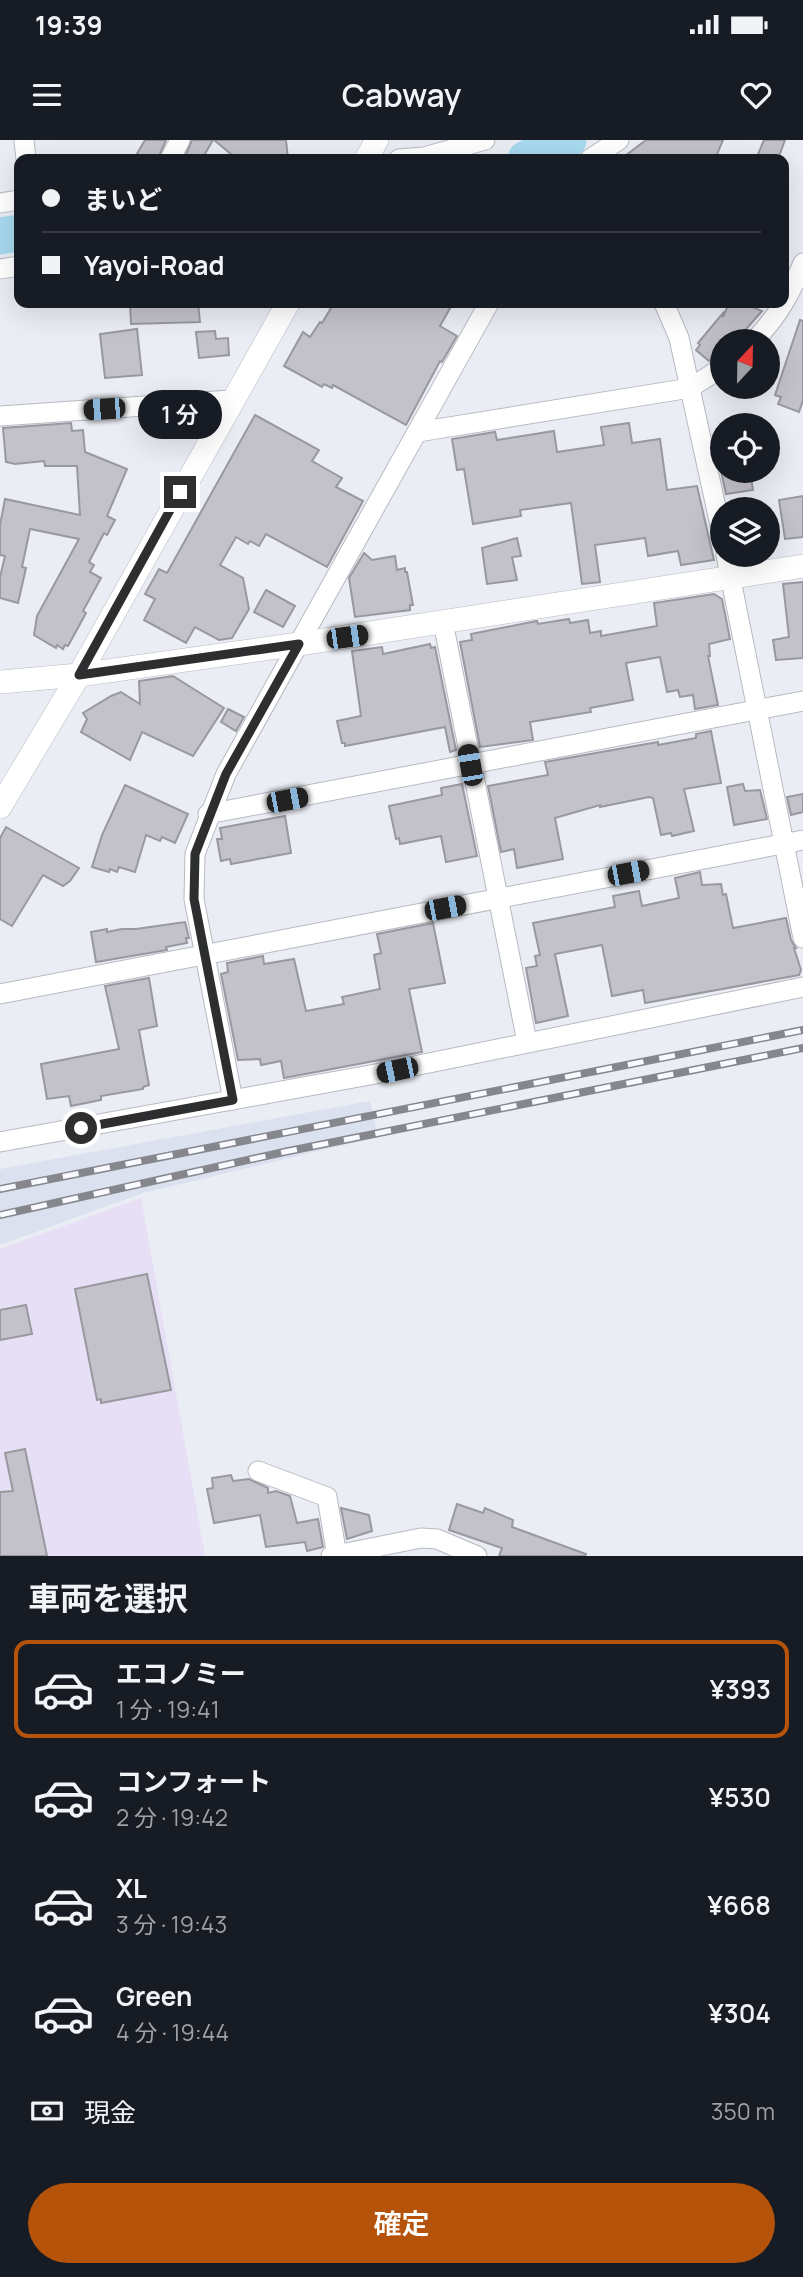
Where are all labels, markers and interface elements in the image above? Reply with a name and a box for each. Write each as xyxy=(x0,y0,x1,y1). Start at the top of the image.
text: 19:39 xyxy=(35,7,103,43)
text: Cabway xyxy=(342,73,461,117)
icon: menu xyxy=(28,76,66,114)
icon: heart xyxy=(737,76,775,114)
text: まいど xyxy=(84,181,162,217)
text: Yayoi-Road xyxy=(84,247,225,283)
north arrow xyxy=(710,329,780,399)
map controls xyxy=(710,329,780,567)
callout: 1 分 xyxy=(138,390,222,440)
car xyxy=(83,397,126,421)
text: 1 分 xyxy=(161,398,199,430)
button: locate xyxy=(710,413,780,483)
route end xyxy=(164,476,196,508)
button: layers xyxy=(710,497,780,567)
car xyxy=(325,624,370,650)
car xyxy=(457,742,484,788)
car xyxy=(265,786,310,814)
car xyxy=(606,859,651,887)
car xyxy=(423,894,468,922)
car xyxy=(375,1055,420,1085)
route start xyxy=(65,1112,97,1144)
text: 車両を選択 xyxy=(28,1576,188,1620)
text: エコノミー xyxy=(116,1655,246,1691)
icon: car xyxy=(32,1658,95,1721)
text: ¥393 xyxy=(710,1671,771,1707)
text: 1 分 · 19:41 xyxy=(116,1693,220,1725)
text: コンフォート xyxy=(116,1763,271,1799)
icon: car xyxy=(32,1766,95,1829)
text: ¥530 xyxy=(709,1779,771,1815)
text: 2 分 · 19:42 xyxy=(116,1801,228,1833)
text: XL xyxy=(116,1870,147,1906)
icon: car xyxy=(32,1874,95,1937)
text: ¥668 xyxy=(708,1887,771,1923)
text: 3 分 · 19:43 xyxy=(116,1908,227,1940)
text: Green xyxy=(116,1978,192,2014)
icon: car xyxy=(32,1982,95,2045)
text: ¥304 xyxy=(708,1995,771,2031)
text: 4 分 · 19:44 xyxy=(116,2016,229,2048)
icon: cash xyxy=(28,2092,66,2130)
text: 現金 xyxy=(84,2094,136,2130)
text: 350 m xyxy=(711,2095,775,2127)
button: 確定 xyxy=(28,2183,775,2263)

